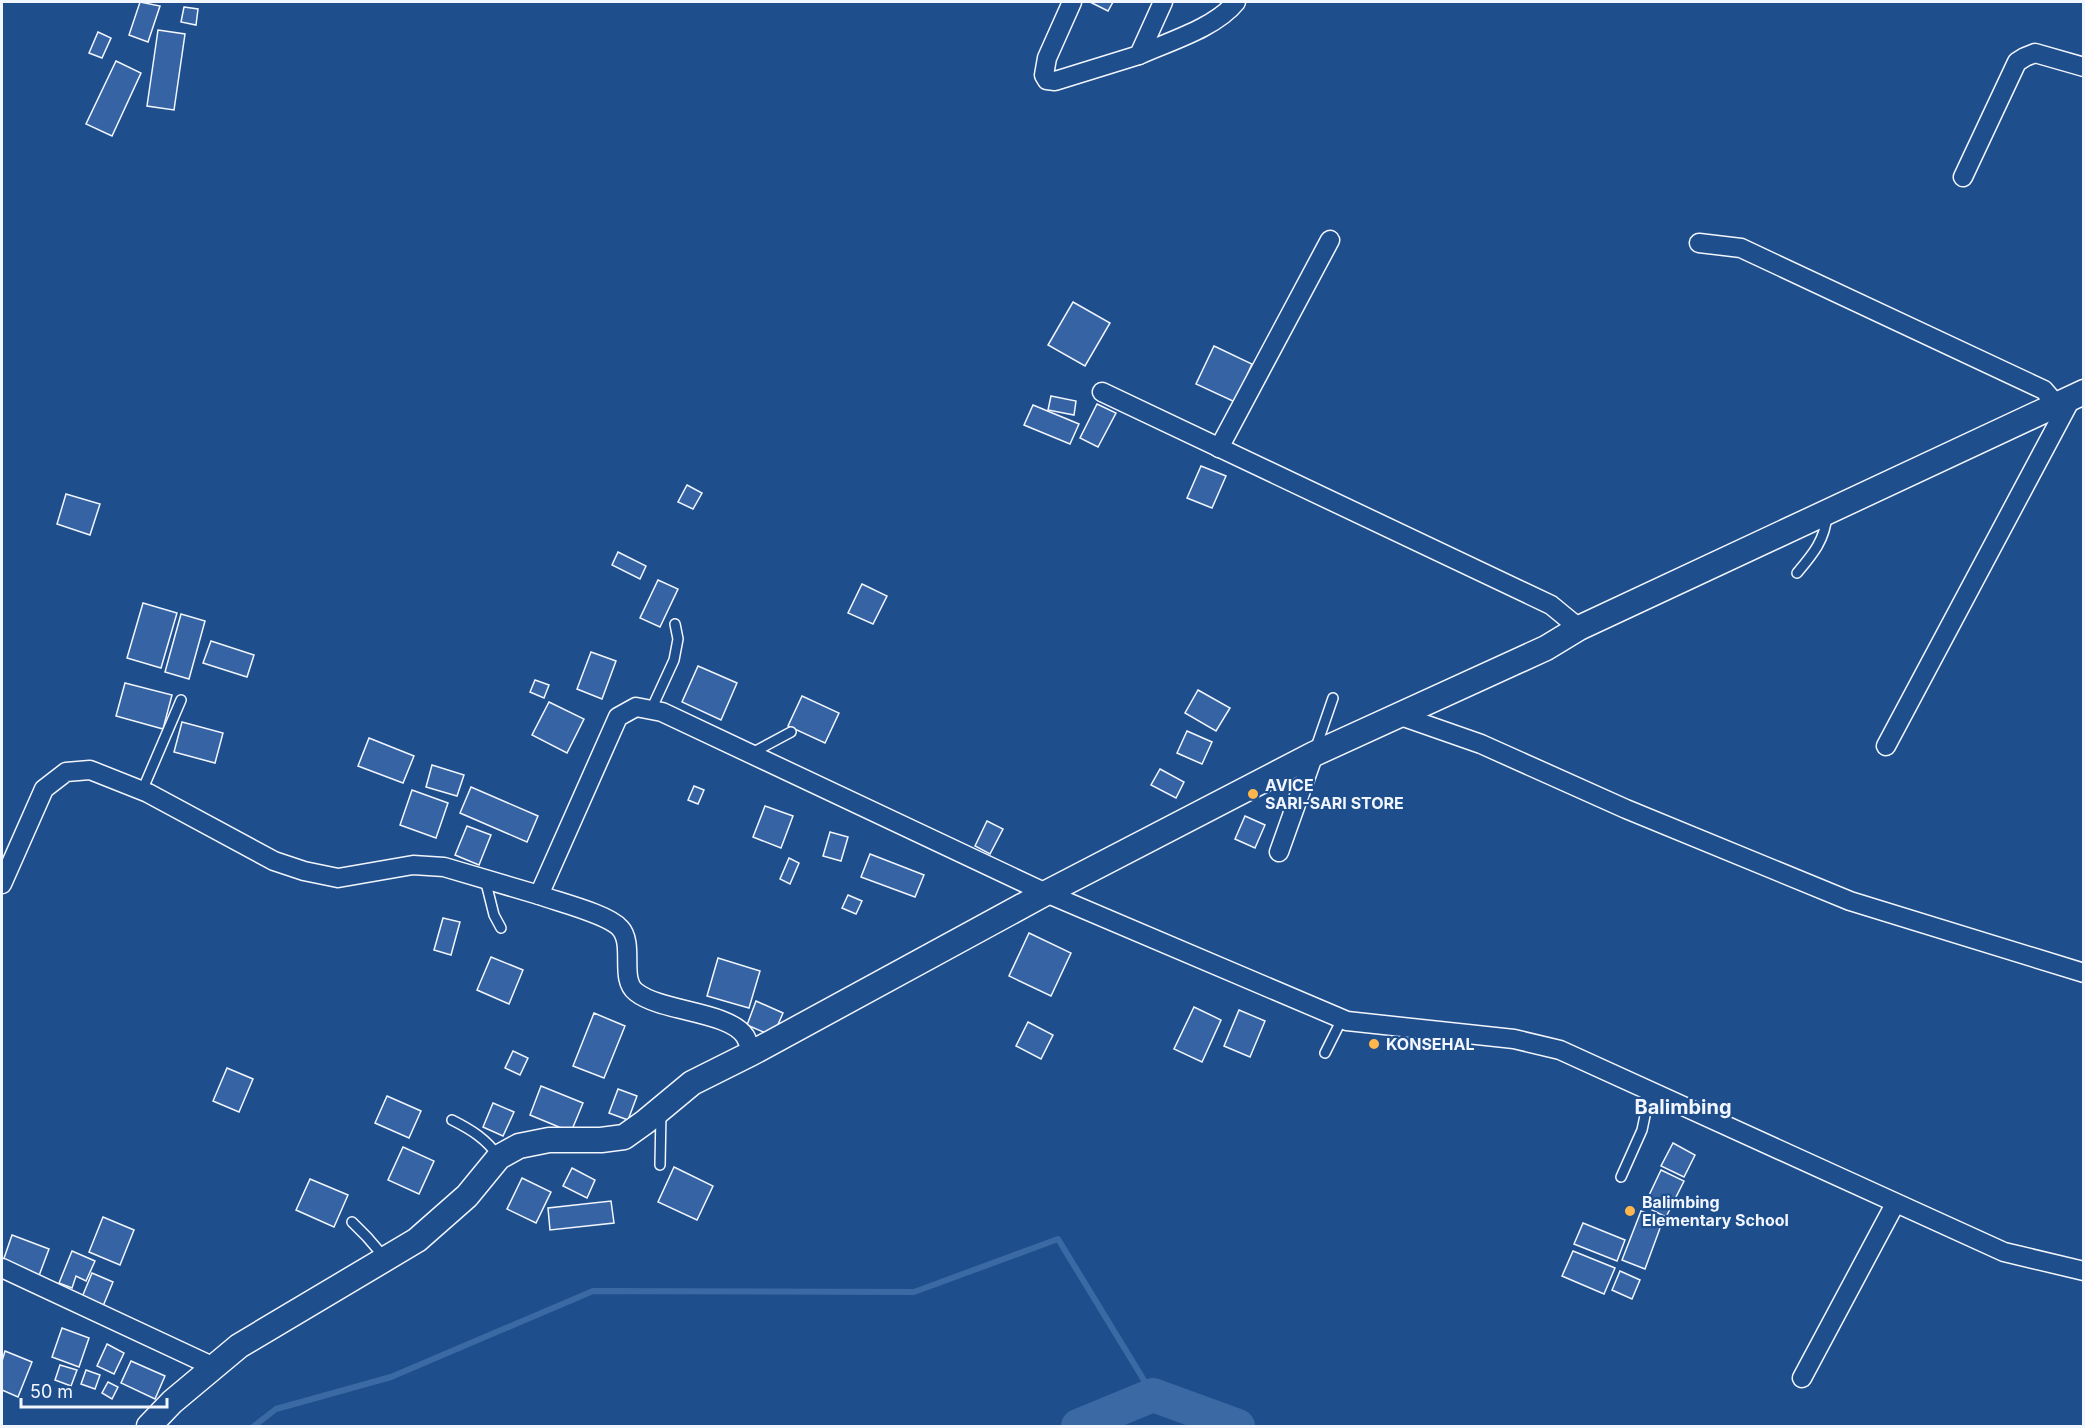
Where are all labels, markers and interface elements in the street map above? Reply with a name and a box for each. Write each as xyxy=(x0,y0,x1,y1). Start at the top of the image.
place label: AVICE SARI-SARI STORE xyxy=(1265,775,1404,813)
marker: AVICE SARI-SARI STORE xyxy=(1246,787,1260,801)
place label: KONSEHAL xyxy=(1386,1034,1475,1054)
marker: KONSEHAL xyxy=(1367,1037,1381,1051)
district label: Balimbing xyxy=(1634,1095,1732,1119)
place label: Balimbing Elementary School xyxy=(1642,1192,1789,1230)
marker: Balimbing Elementary School xyxy=(1623,1204,1637,1218)
scale bar xyxy=(21,1371,166,1409)
text: 50 m xyxy=(30,1381,73,1402)

